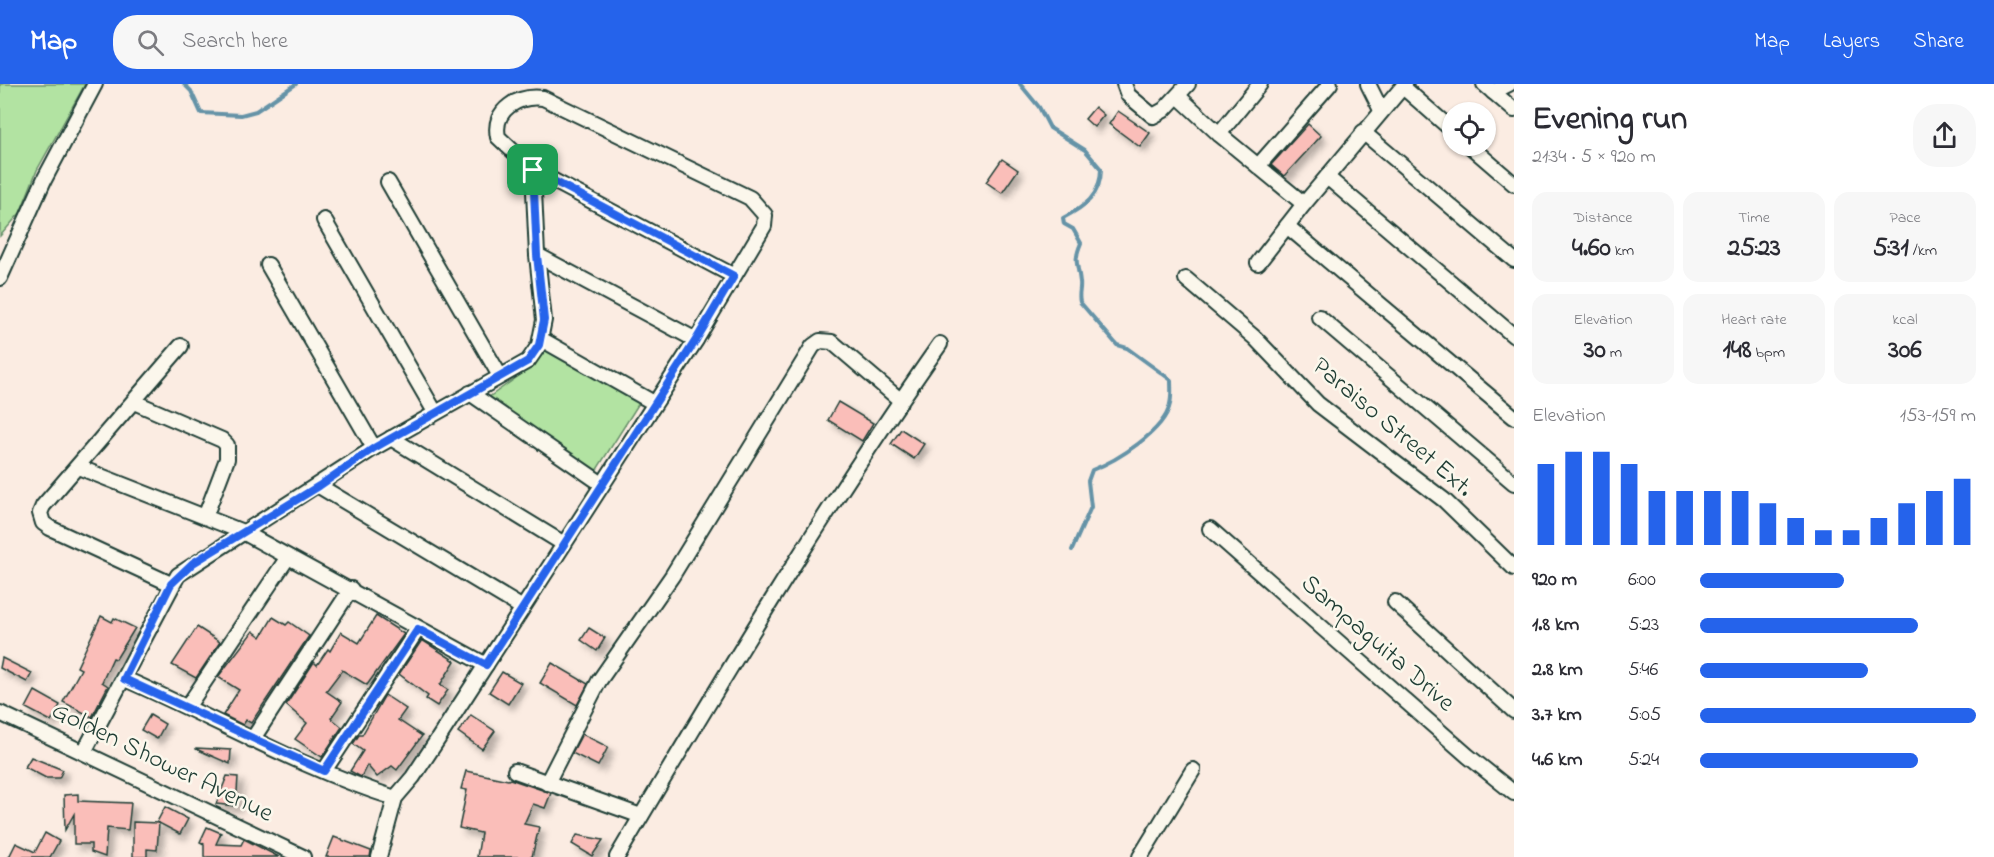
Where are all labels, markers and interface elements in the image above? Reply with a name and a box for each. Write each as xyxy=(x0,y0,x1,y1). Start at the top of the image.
search box xyxy=(113,15,533,69)
text: Map xyxy=(30,22,77,63)
icon: search xyxy=(134,26,167,59)
text: Search here xyxy=(182,26,288,58)
text: Map xyxy=(1754,27,1790,57)
text: Layers xyxy=(1823,27,1880,57)
text: Share xyxy=(1913,27,1964,57)
text: Evening run xyxy=(1532,96,1687,144)
map controls xyxy=(1442,102,1496,156)
button: locate xyxy=(1442,102,1496,156)
button: share xyxy=(1913,104,1976,167)
text: 21:34 · 5 × 920 m xyxy=(1532,143,1656,172)
pin xyxy=(507,144,558,195)
icon: arrive xyxy=(516,153,549,186)
text: Distance xyxy=(1574,206,1632,230)
text: Time xyxy=(1738,206,1770,230)
text: Pace xyxy=(1889,206,1921,230)
text: 4.60 xyxy=(1572,230,1611,268)
text: 25:23 xyxy=(1727,230,1781,268)
text: 5:31 xyxy=(1873,230,1909,268)
text: km xyxy=(1611,239,1634,263)
text: /km xyxy=(1909,239,1937,263)
text: Elevation xyxy=(1574,308,1632,332)
text: Heart rate xyxy=(1721,308,1787,332)
text: kcal xyxy=(1892,308,1918,332)
text: 30 xyxy=(1584,332,1606,370)
text: 148 xyxy=(1723,332,1752,370)
text: 306 xyxy=(1888,332,1922,370)
text: m xyxy=(1606,341,1622,365)
text: bpm xyxy=(1752,341,1785,365)
street label: Paraiso Street Ext. xyxy=(1303,349,1481,507)
text: Elevation xyxy=(1532,402,1606,431)
text: 153–159 m xyxy=(1900,402,1976,431)
street label: Sampaguita Drive xyxy=(1291,566,1463,722)
text: 920 m xyxy=(1532,566,1577,595)
text: 6:00 xyxy=(1628,566,1656,595)
text: 1.8 km xyxy=(1532,611,1579,640)
text: 5:23 xyxy=(1628,611,1659,640)
text: 2.8 km xyxy=(1532,656,1583,685)
text: 5:46 xyxy=(1628,656,1658,685)
street label: Golden Shower Avenue xyxy=(45,693,280,833)
text: 3.7 km xyxy=(1532,701,1582,730)
text: 5:05 xyxy=(1628,701,1661,730)
text: 4.6 km xyxy=(1532,746,1582,775)
text: 5:24 xyxy=(1628,746,1659,775)

